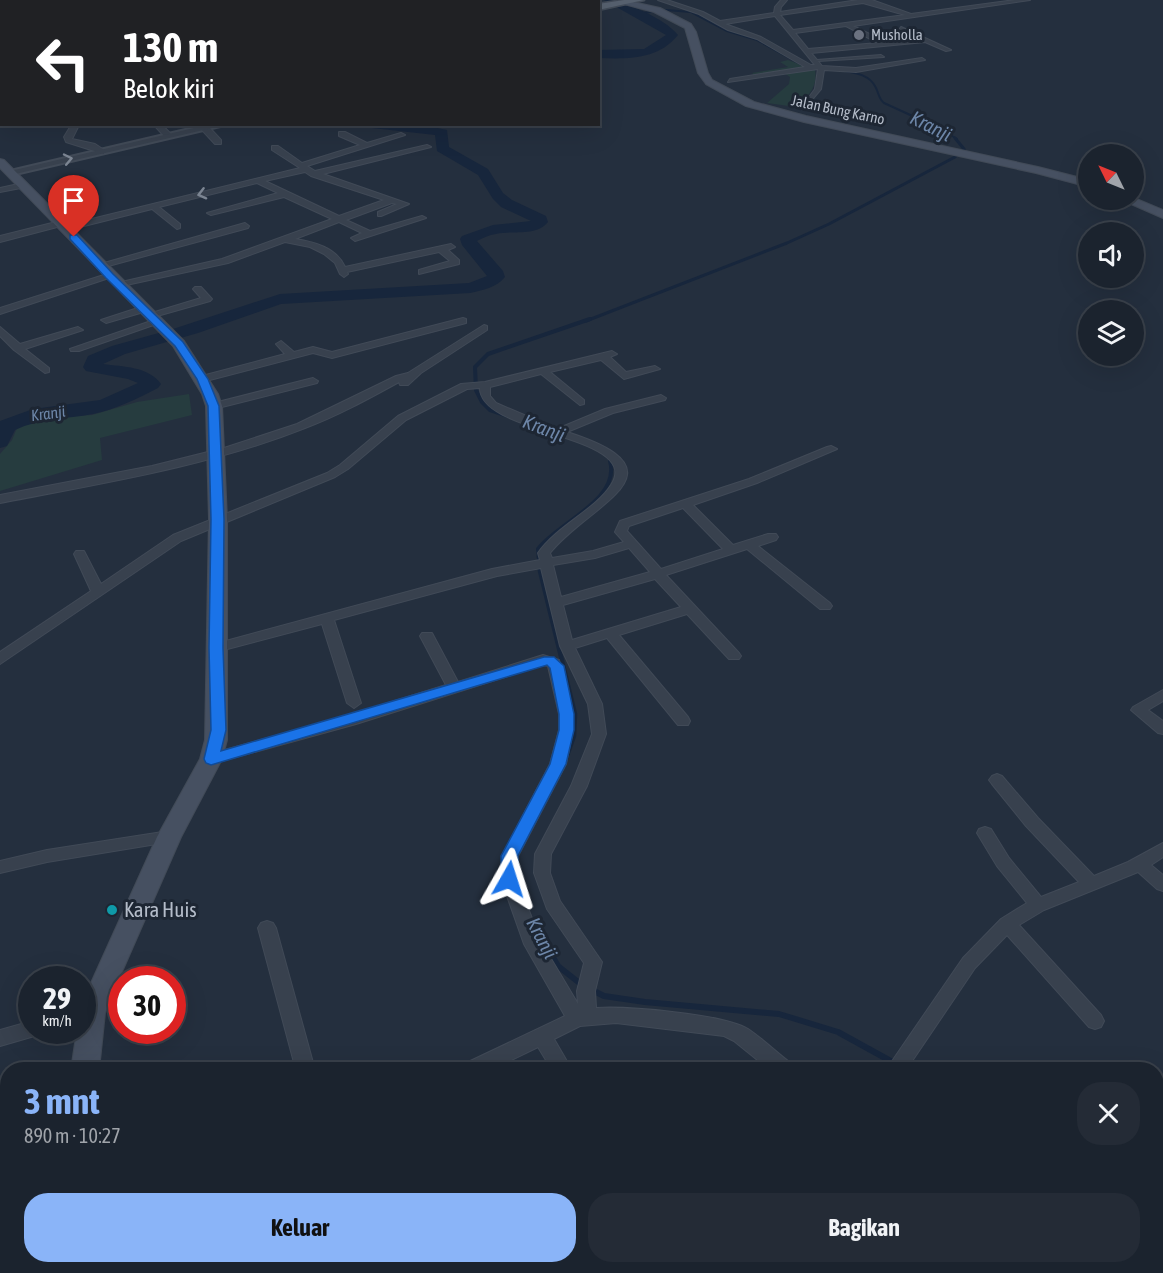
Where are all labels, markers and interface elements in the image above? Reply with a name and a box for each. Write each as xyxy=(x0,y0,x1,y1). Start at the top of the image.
text: 130 m xyxy=(123,23,218,71)
icon: left xyxy=(24,24,102,102)
place label: Musholla xyxy=(871,26,923,43)
marker: Musholla xyxy=(852,28,866,42)
text: Belok kiri xyxy=(123,73,215,104)
street label: Jalan Bung Karno xyxy=(790,91,886,128)
water label: Kranji xyxy=(907,105,956,146)
north arrow xyxy=(1078,144,1144,210)
map controls xyxy=(1078,144,1144,366)
one-way arrow xyxy=(63,154,73,167)
pin xyxy=(48,175,99,237)
icon: arrive xyxy=(57,184,90,217)
one-way arrow xyxy=(197,187,207,200)
button: sound xyxy=(1078,222,1144,288)
button: layers xyxy=(1078,300,1144,366)
water label: Kranji xyxy=(30,402,67,425)
water label: Kranji xyxy=(520,409,569,446)
position arrow xyxy=(477,847,541,911)
place label: Kara Huis xyxy=(124,897,197,921)
marker: Kara Huis xyxy=(105,903,119,917)
water label: Kranji xyxy=(522,913,563,963)
speed limit sign: 30 xyxy=(108,966,186,1044)
text: 29 xyxy=(43,981,71,1015)
text: km/h xyxy=(42,1012,72,1029)
text: 3 mnt xyxy=(24,1080,100,1122)
button: close xyxy=(1077,1082,1140,1145)
text: 890 m · 10:27 xyxy=(24,1124,121,1147)
button: Keluar xyxy=(24,1193,576,1262)
button: Bagikan xyxy=(588,1193,1140,1262)

